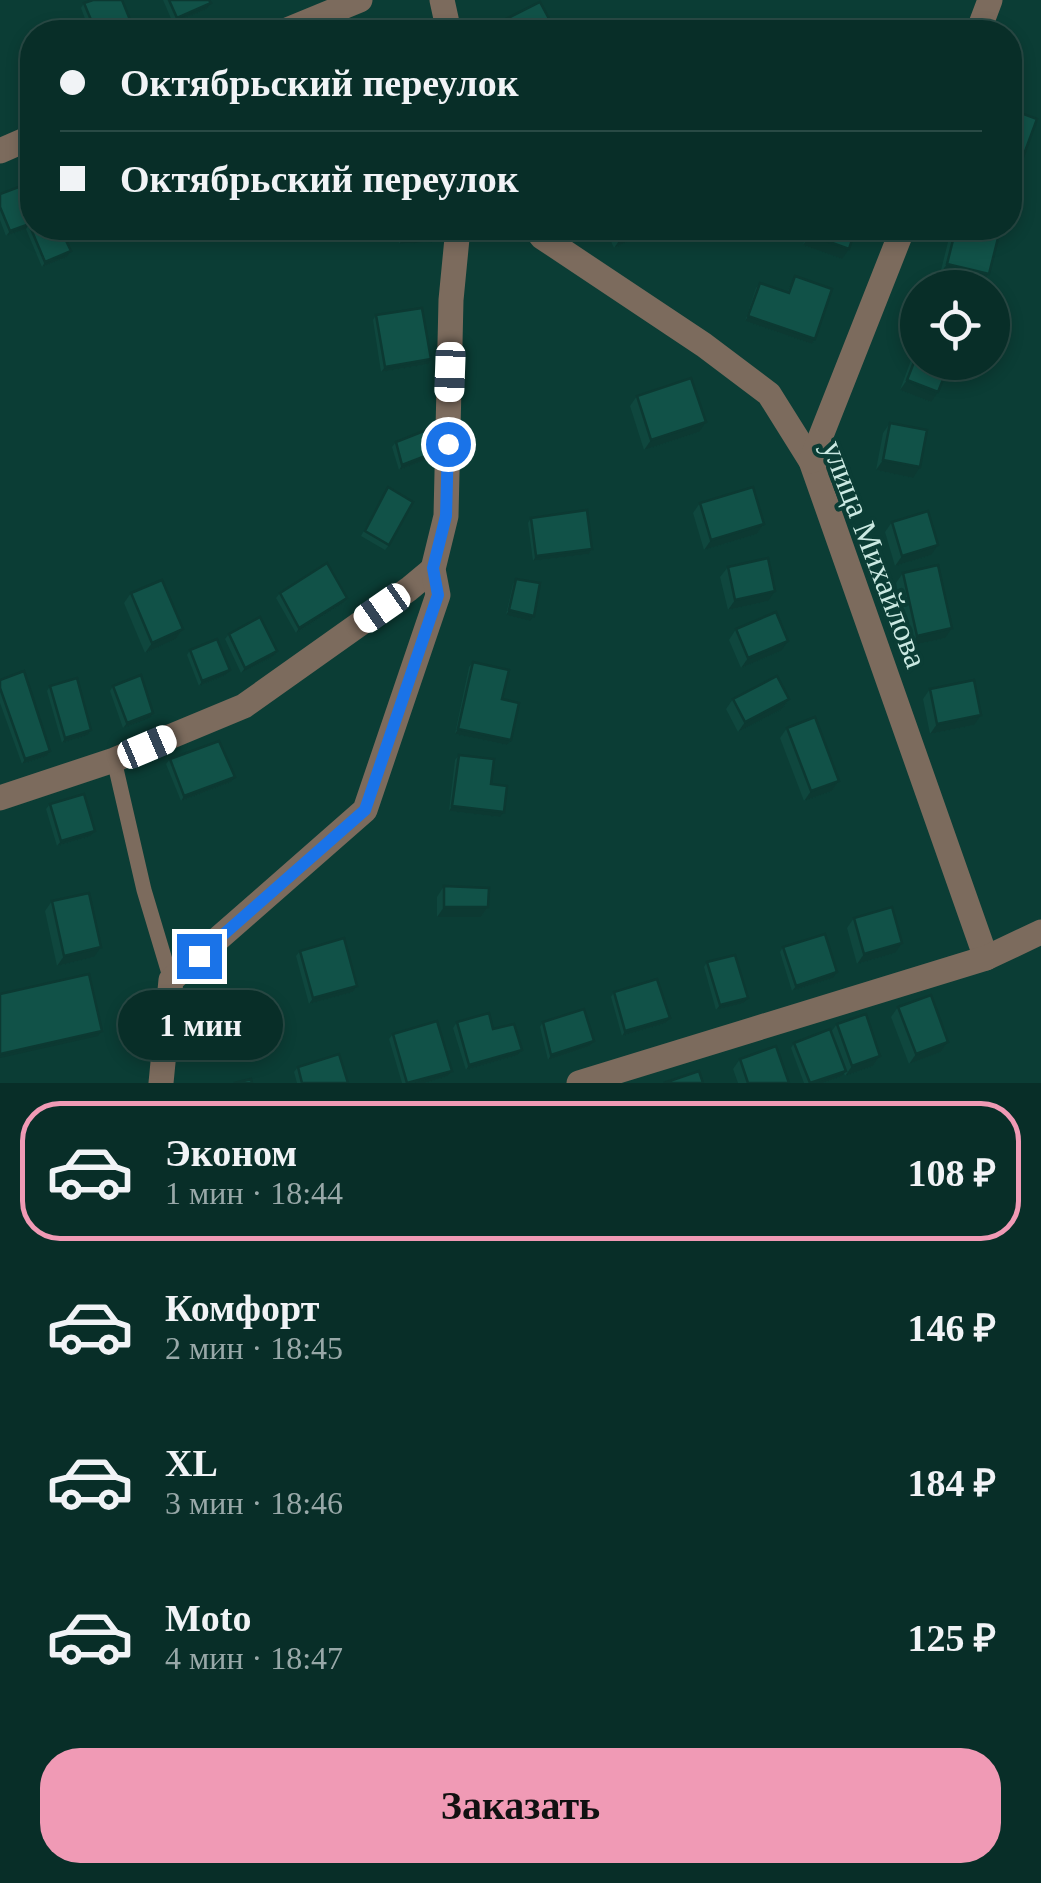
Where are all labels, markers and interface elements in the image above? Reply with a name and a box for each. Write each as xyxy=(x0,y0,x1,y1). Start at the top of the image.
text: Октябрьский переулок xyxy=(120,62,519,104)
text: Октябрьский переулок xyxy=(120,158,519,200)
map controls xyxy=(900,270,1010,380)
button: locate xyxy=(900,270,1010,380)
car xyxy=(434,341,466,403)
route start xyxy=(426,422,471,467)
street label: улица Михайлова xyxy=(815,435,935,673)
car xyxy=(349,579,415,637)
car xyxy=(114,721,180,773)
route end xyxy=(177,934,222,979)
callout: 1 мин xyxy=(116,991,282,1061)
text: 1 мин xyxy=(159,1007,242,1043)
icon: car xyxy=(45,1126,135,1216)
text: Эконом xyxy=(165,1132,297,1174)
text: 108 ₽ xyxy=(907,1152,996,1194)
text: 1 мин · 18:44 xyxy=(165,1175,343,1211)
icon: car xyxy=(45,1281,135,1371)
text: Комфорт xyxy=(165,1287,319,1329)
text: 146 ₽ xyxy=(907,1307,996,1349)
text: 2 мин · 18:45 xyxy=(165,1330,343,1366)
icon: car xyxy=(45,1436,135,1526)
text: XL xyxy=(165,1442,218,1484)
text: 184 ₽ xyxy=(907,1462,996,1504)
text: 3 мин · 18:46 xyxy=(165,1485,343,1521)
icon: car xyxy=(45,1591,135,1681)
text: Moto xyxy=(165,1597,252,1639)
text: 125 ₽ xyxy=(907,1617,996,1659)
text: 4 мин · 18:47 xyxy=(165,1640,343,1676)
button: Заказать xyxy=(40,1748,1001,1863)

